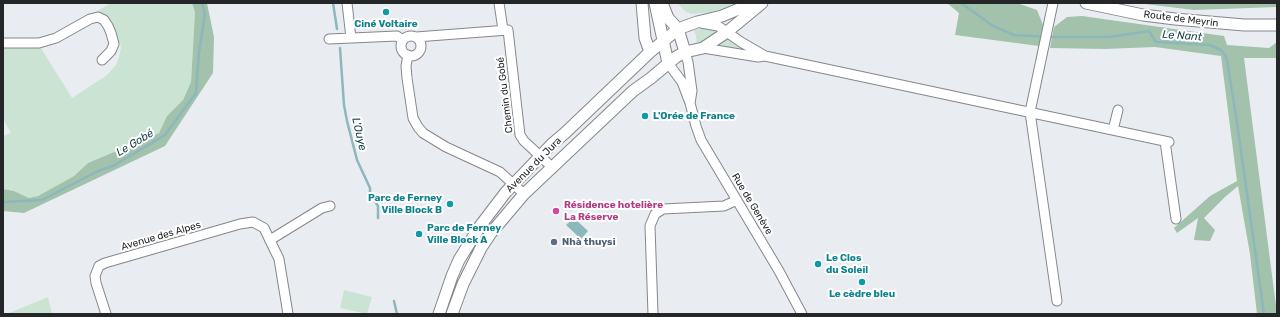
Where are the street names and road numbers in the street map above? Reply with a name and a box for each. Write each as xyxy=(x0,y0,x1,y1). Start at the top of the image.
street label: Route de Meyrin xyxy=(1143,8,1219,30)
street label: Chemin du Gobé xyxy=(494,56,516,134)
street label: Avenue du Jura xyxy=(504,135,564,195)
street label: Rue de Genève xyxy=(729,171,775,237)
street label: Avenue des Alpes xyxy=(120,219,202,253)

